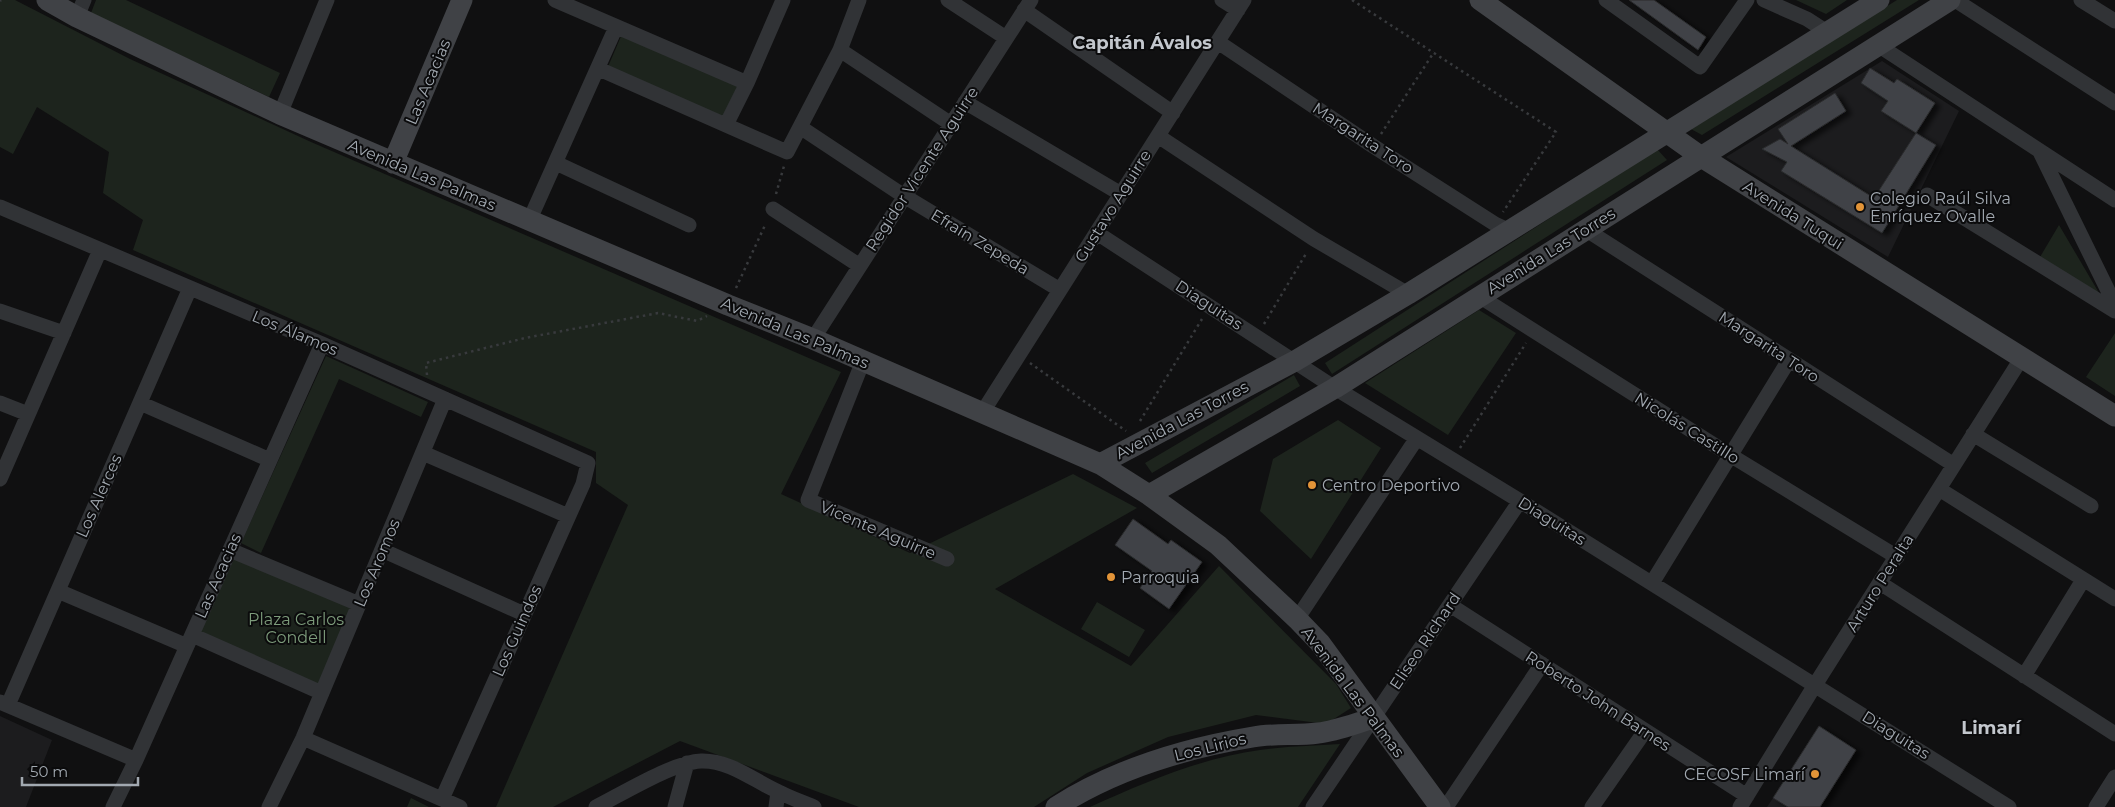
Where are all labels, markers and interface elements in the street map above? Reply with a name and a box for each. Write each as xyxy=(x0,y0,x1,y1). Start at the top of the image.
district label: Capitán Ávalos xyxy=(1072,32,1212,54)
street label: Las Acacias xyxy=(401,36,455,128)
street label: Regidor Vicente Aguirre xyxy=(862,83,982,255)
street label: Margarita Toro xyxy=(1309,98,1417,178)
street label: Avenida Las Palmas xyxy=(345,135,499,215)
street label: Gustavo Aguirre xyxy=(1071,146,1155,266)
street label: Avenida Tuqui xyxy=(1739,177,1847,253)
place label: Colegio Raúl Silva Enríquez Ovalle xyxy=(1870,189,2011,226)
marker: Colegio Raúl Silva Enríquez Ovalle xyxy=(1854,201,1866,213)
street label: Avenida Las Torres xyxy=(1483,204,1619,298)
street label: Efraín Zepeda xyxy=(927,205,1033,279)
street label: Diaguitas xyxy=(1172,276,1246,334)
street label: Avenida Las Palmas xyxy=(718,293,872,373)
street label: Los Álamos xyxy=(249,306,341,360)
street label: Margarita Toro xyxy=(1715,307,1823,387)
street label: Avenida Las Torres xyxy=(1112,377,1252,463)
street label: Nicolás Castillo xyxy=(1631,388,1743,468)
street label: Los Alerces xyxy=(72,451,126,541)
place label: Centro Deportivo xyxy=(1322,476,1460,495)
marker: Centro Deportivo xyxy=(1306,479,1318,491)
street label: Diaguitas xyxy=(1515,493,1590,549)
street label: Vicente Aguirre xyxy=(817,497,939,563)
street label: Los Aromos xyxy=(350,516,404,610)
street label: Las Acacias xyxy=(191,530,245,621)
street label: Arturo Peralta xyxy=(1842,531,1918,635)
place label: Parroquia xyxy=(1121,568,1200,587)
marker: Parroquia xyxy=(1105,571,1117,583)
street label: Los Guindos xyxy=(488,582,546,680)
street label: Eliseo Richard xyxy=(1386,589,1464,693)
park label: Plaza Carlos Condell xyxy=(248,610,344,647)
street label: Avenida Las Palmas xyxy=(1298,623,1408,761)
street label: Roberto John Barnes xyxy=(1522,647,1674,755)
street label: Diaguitas xyxy=(1859,707,1934,763)
district label: Limarí xyxy=(1961,717,2022,739)
street label: Los Lirios xyxy=(1172,729,1248,765)
scale bar xyxy=(22,754,139,786)
text: 50 m xyxy=(30,762,68,781)
place label: CECOSF Limarí xyxy=(1684,765,1806,784)
marker: CECOSF Limarí xyxy=(1809,768,1821,780)

